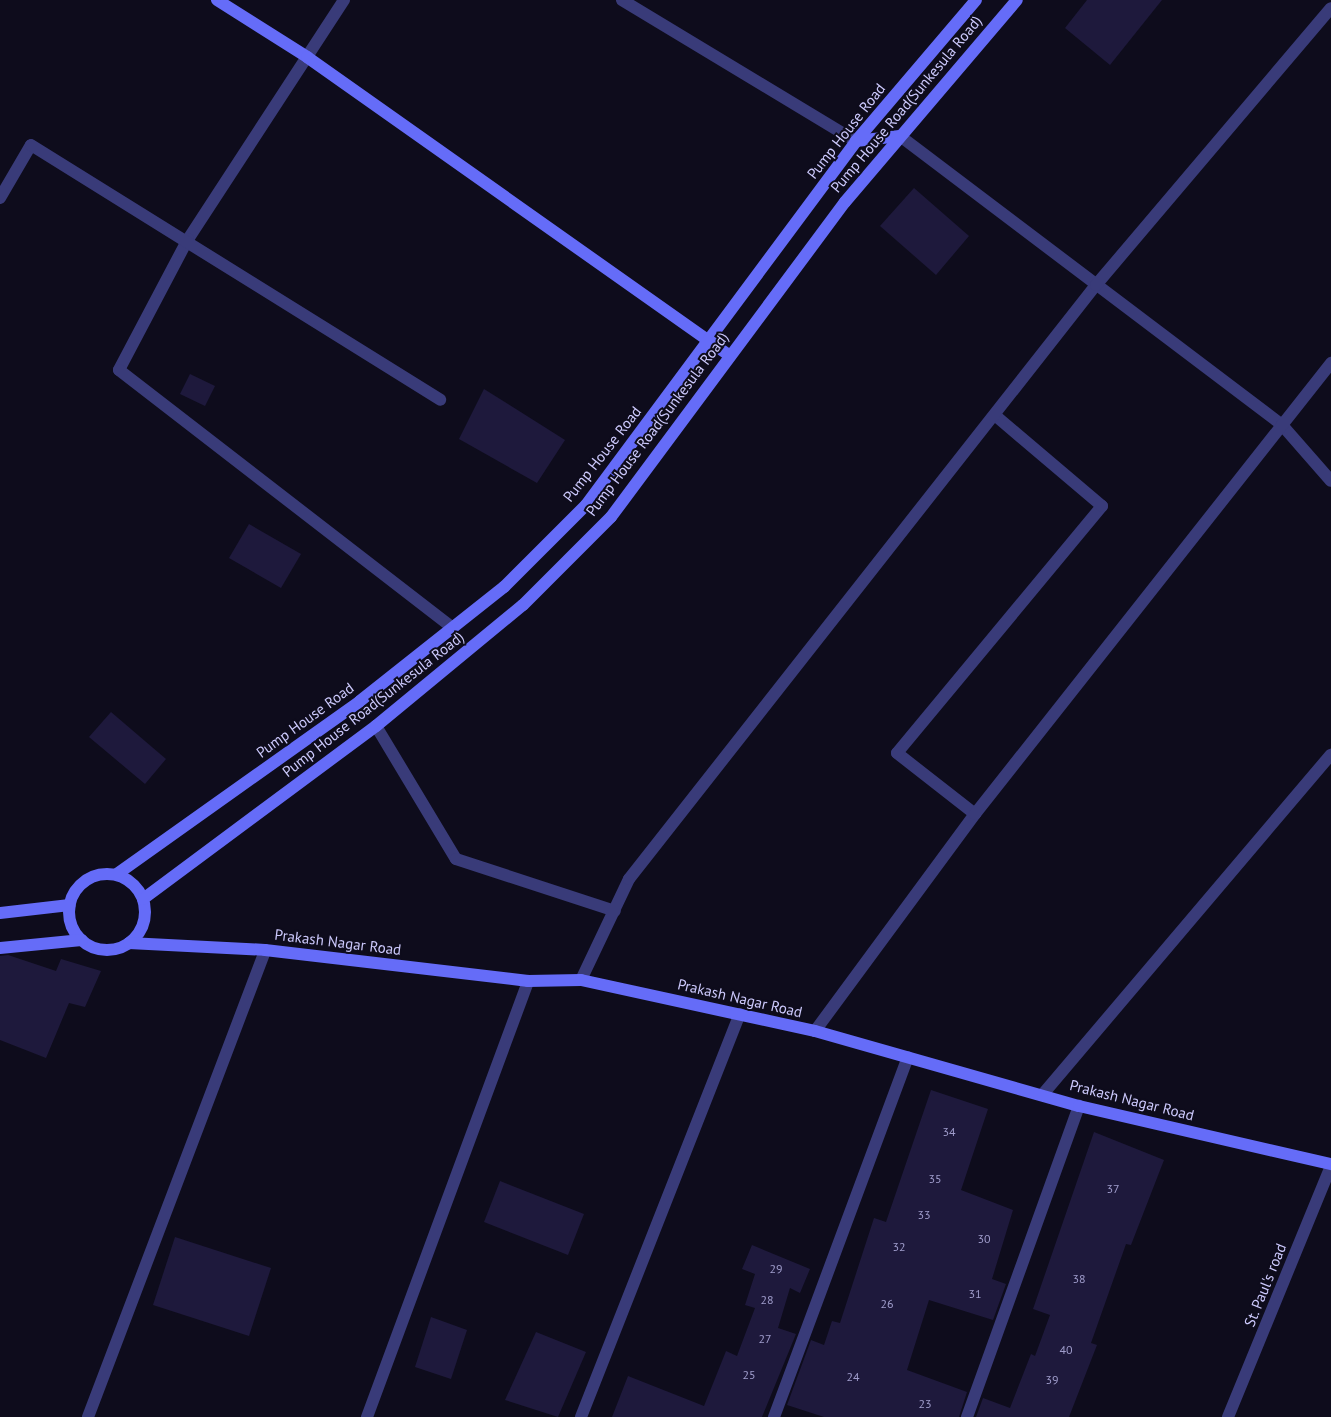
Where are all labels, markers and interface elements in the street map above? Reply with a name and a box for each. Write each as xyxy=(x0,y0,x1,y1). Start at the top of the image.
street label: Pump House Road(Sunkesula Road) xyxy=(827,12,985,196)
street label: Pump House Road xyxy=(803,80,889,182)
street label: Pump House Road(Sunkesula Road) xyxy=(582,329,732,519)
street label: Pump House Road xyxy=(559,403,645,505)
street label: Pump House Road(Sunkesula Road) xyxy=(279,628,467,780)
street label: Pump House Road xyxy=(253,679,357,761)
street label: Prakash Nagar Road xyxy=(274,925,402,959)
street label: Prakash Nagar Road xyxy=(676,975,804,1021)
street label: Prakash Nagar Road xyxy=(1068,1076,1196,1124)
house number: 34 xyxy=(942,1125,956,1139)
house number: 35 xyxy=(928,1172,942,1186)
house number: 37 xyxy=(1106,1182,1120,1196)
house number: 33 xyxy=(917,1208,931,1222)
house number: 30 xyxy=(977,1232,991,1246)
house number: 32 xyxy=(892,1240,906,1254)
street label: St. Paul's road xyxy=(1240,1240,1290,1330)
house number: 29 xyxy=(769,1262,783,1276)
house number: 38 xyxy=(1072,1272,1086,1286)
house number: 31 xyxy=(968,1287,982,1301)
house number: 28 xyxy=(760,1293,774,1307)
house number: 26 xyxy=(880,1297,894,1311)
house number: 27 xyxy=(758,1332,772,1346)
house number: 40 xyxy=(1059,1343,1073,1357)
house number: 25 xyxy=(742,1368,756,1382)
house number: 24 xyxy=(846,1370,860,1384)
house number: 39 xyxy=(1045,1373,1059,1387)
house number: 23 xyxy=(918,1397,932,1411)

